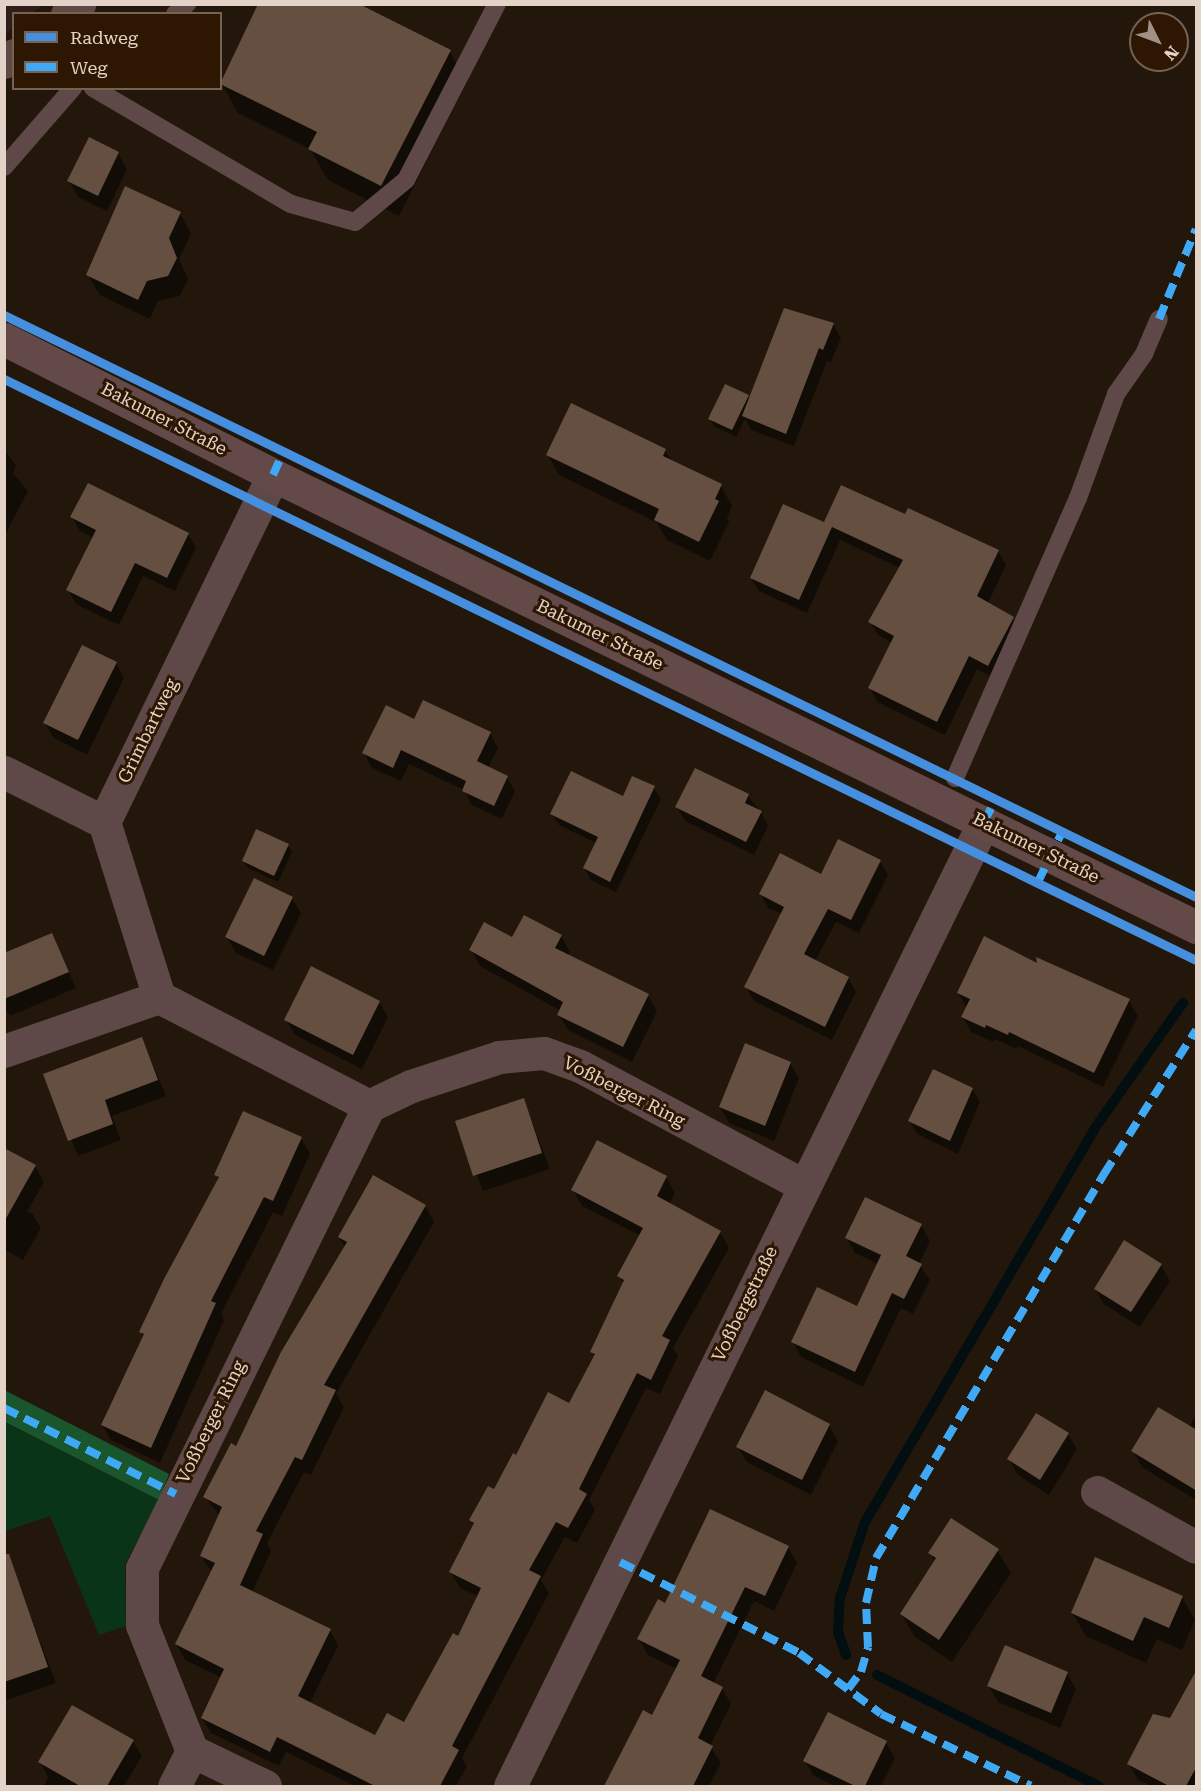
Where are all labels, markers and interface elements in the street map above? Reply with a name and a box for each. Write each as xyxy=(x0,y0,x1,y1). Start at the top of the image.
legend xyxy=(12,12,222,90)
north arrow xyxy=(1129,12,1189,72)
text: Radweg xyxy=(70,27,138,48)
text: N xyxy=(1160,42,1182,64)
text: Weg xyxy=(70,57,108,78)
street label: Bakumer Straße xyxy=(97,378,231,460)
street label: Bakumer Straße xyxy=(533,595,667,675)
street label: Grimbartweg xyxy=(113,675,183,787)
street label: Bakumer Straße xyxy=(969,808,1103,888)
street label: Voßberger Ring xyxy=(559,1052,689,1132)
street label: Voßbergstraße xyxy=(708,1243,782,1365)
street label: Voßberger Ring xyxy=(172,1357,250,1487)

